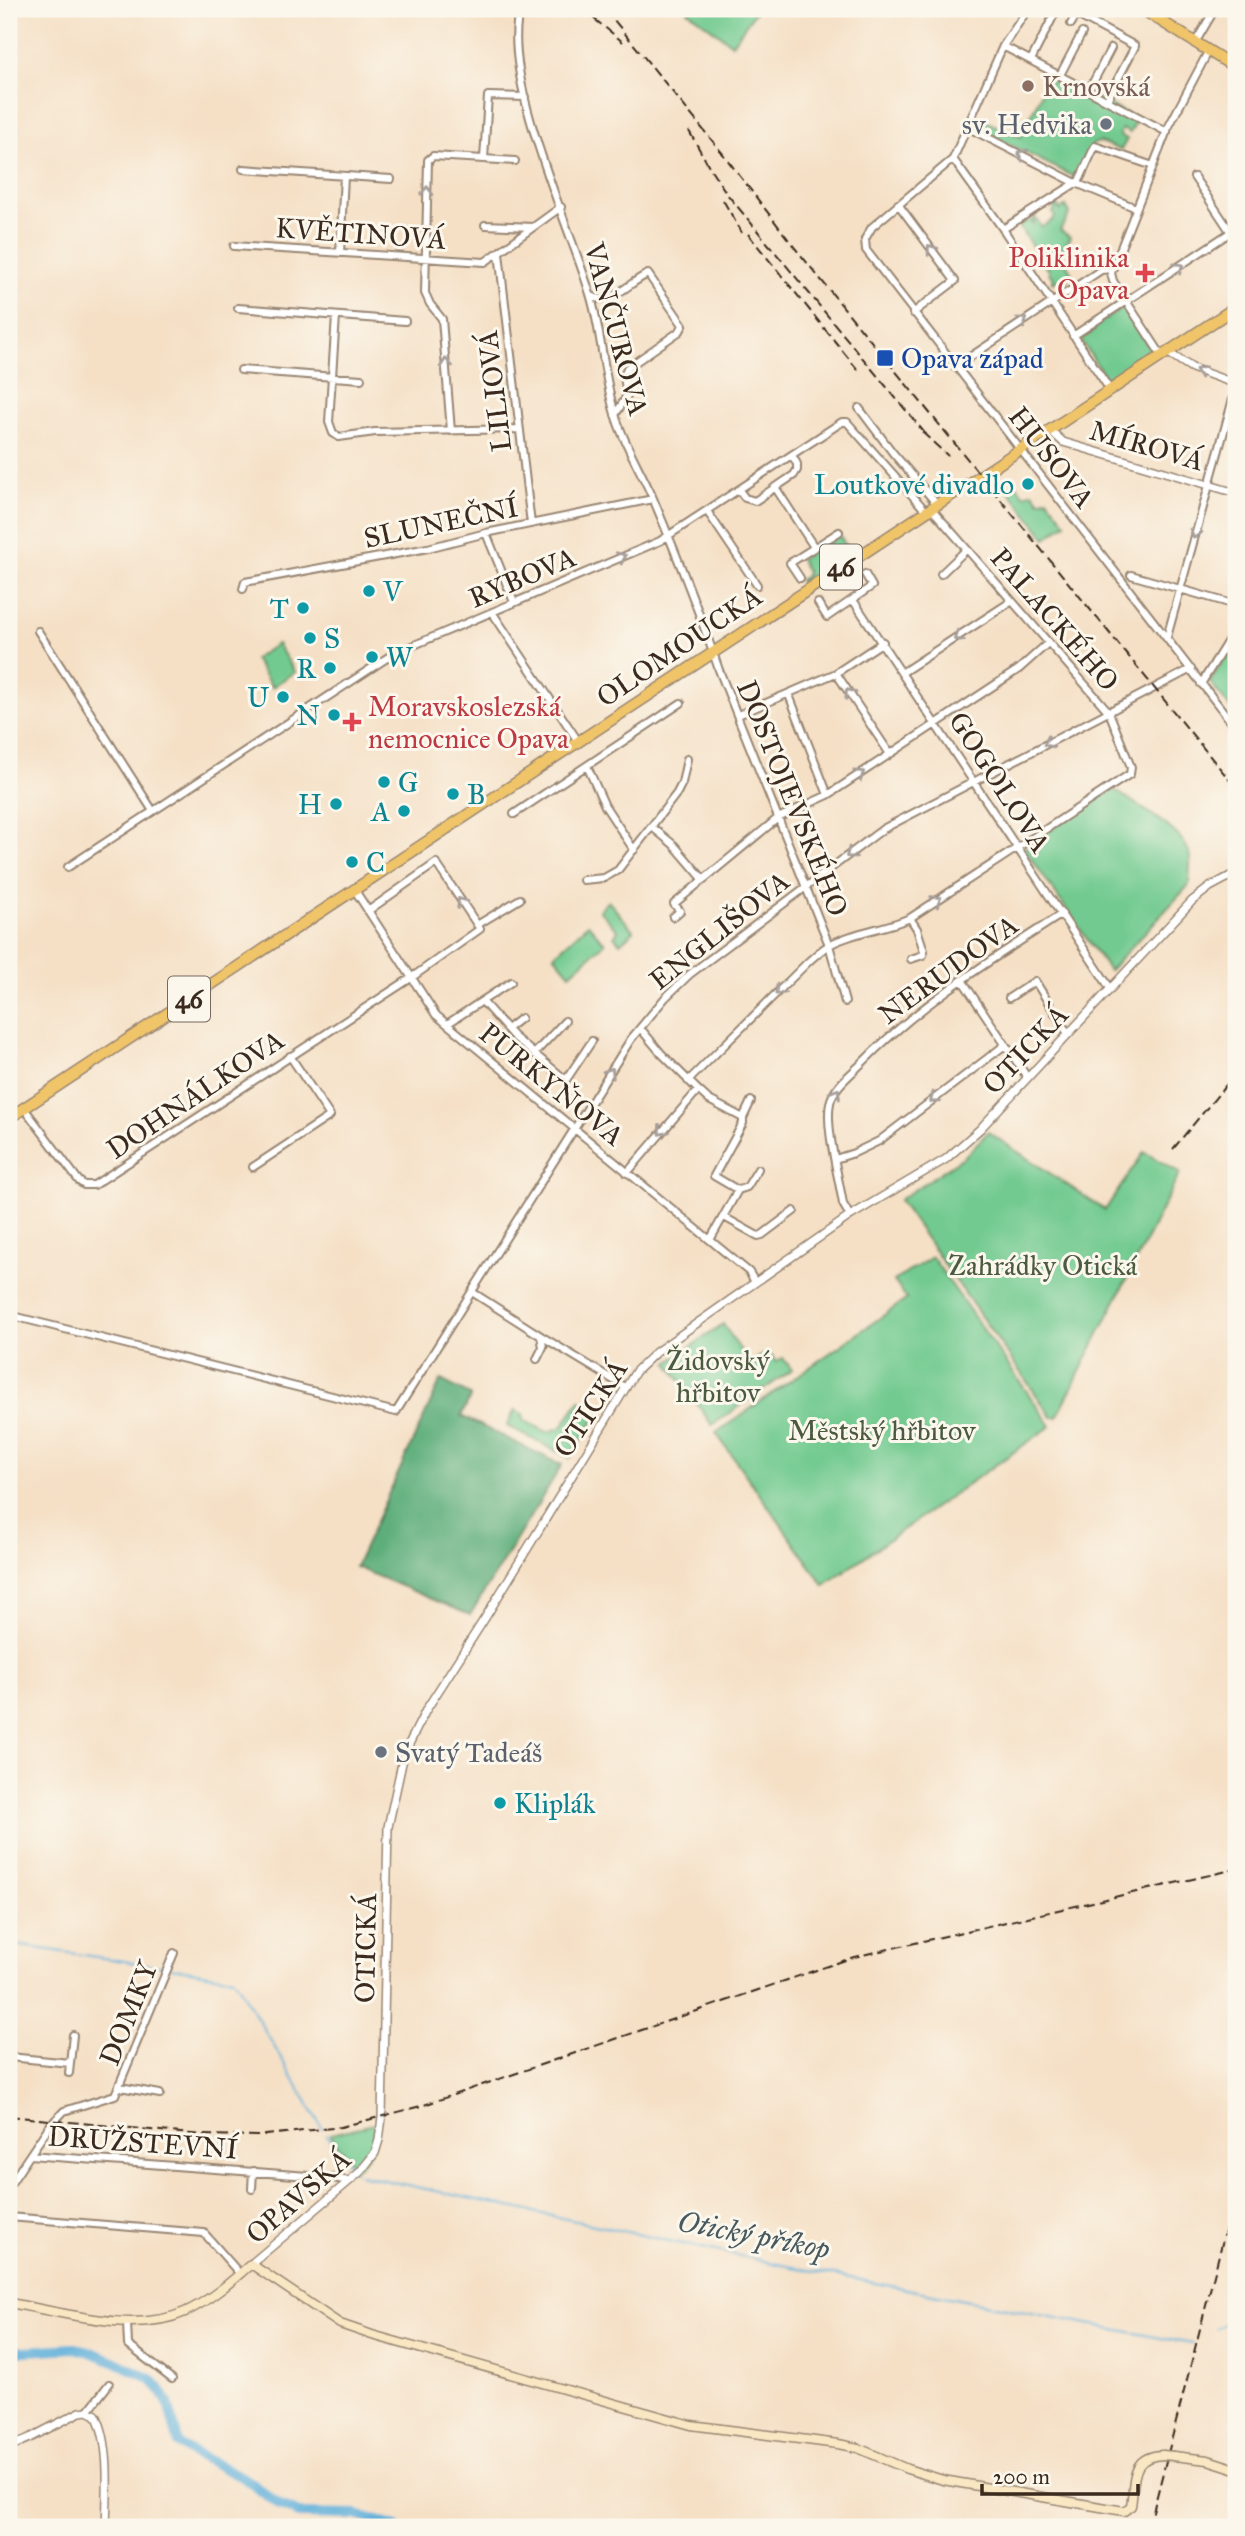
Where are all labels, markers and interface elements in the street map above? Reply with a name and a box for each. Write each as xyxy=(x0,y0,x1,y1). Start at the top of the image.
place label: Krnovská xyxy=(1042,69,1150,104)
marker: Krnovská xyxy=(1020,78,1036,94)
place label: sv. Hedvika xyxy=(962,107,1092,142)
marker: sv. Hedvika xyxy=(1098,116,1114,132)
one-way arrow xyxy=(1017,149,1029,163)
one-way arrow xyxy=(419,185,435,196)
street label: KVĚTINOVÁ xyxy=(275,210,448,257)
street label: VANČUROVA xyxy=(576,238,656,420)
place label: Poliklinika Opava xyxy=(1008,240,1129,307)
one-way arrow xyxy=(927,244,939,257)
marker: Poliklinika Opava xyxy=(1135,263,1155,283)
one-way arrow xyxy=(1171,263,1184,275)
one-way arrow xyxy=(1015,317,1028,329)
street label: LILIOVÁ xyxy=(470,328,519,454)
place label: Opava západ xyxy=(901,341,1044,376)
marker: Opava západ xyxy=(875,348,895,368)
one-way arrow xyxy=(439,357,454,368)
one-way arrow xyxy=(1195,365,1207,379)
street label: HUSOVA xyxy=(1001,399,1102,515)
street label: MÍROVÁ xyxy=(1086,413,1208,478)
place label: Loutkové divadlo xyxy=(814,467,1014,502)
marker: Loutkové divadlo xyxy=(1020,476,1036,492)
street label: SLUNEČNÍ xyxy=(361,489,522,556)
one-way arrow xyxy=(1188,528,1203,540)
street label: RYBOVA xyxy=(463,539,581,616)
street label: PALACKÉHO xyxy=(983,541,1126,698)
road number: 46 xyxy=(820,544,862,590)
one-way arrow xyxy=(615,551,628,565)
place label: V xyxy=(382,574,404,609)
street label: OLOMOUCKÁ xyxy=(590,578,769,715)
marker: V xyxy=(361,583,377,599)
place label: T xyxy=(270,591,289,626)
marker: T xyxy=(295,600,311,616)
place label: S xyxy=(324,621,340,656)
one-way arrow xyxy=(952,628,965,641)
marker: S xyxy=(302,630,318,646)
place label: W xyxy=(386,640,414,675)
marker: W xyxy=(364,649,380,665)
place label: R xyxy=(296,651,317,686)
marker: R xyxy=(322,660,338,676)
street label: DOSTOJEVSKÉHO xyxy=(729,675,856,921)
place label: U xyxy=(247,680,270,715)
one-way arrow xyxy=(845,688,857,701)
marker: U xyxy=(275,689,291,705)
place label: Moravskoslezská nemocnice Opava xyxy=(368,689,569,756)
place label: N xyxy=(296,698,320,733)
street label: GOGOLOVA xyxy=(941,705,1058,859)
marker: N xyxy=(326,707,342,723)
marker: Moravskoslezská nemocnice Opava xyxy=(342,712,362,732)
one-way arrow xyxy=(1043,735,1055,748)
place label: G xyxy=(398,765,418,800)
one-way arrow xyxy=(852,770,865,782)
marker: G xyxy=(376,774,392,790)
place label: B xyxy=(467,777,486,812)
marker: B xyxy=(445,786,461,802)
place label: H xyxy=(298,787,322,822)
place label: A xyxy=(370,794,390,829)
marker: H xyxy=(328,796,344,812)
marker: A xyxy=(396,803,412,819)
place label: C xyxy=(366,845,385,880)
one-way arrow xyxy=(845,846,858,858)
marker: C xyxy=(344,854,360,870)
street label: ENGLIŠOVA xyxy=(642,863,796,997)
one-way arrow xyxy=(457,896,470,909)
one-way arrow xyxy=(929,896,942,909)
street label: NERUDOVA xyxy=(872,907,1025,1032)
road number: 46 xyxy=(168,976,210,1022)
one-way arrow xyxy=(774,982,787,995)
street label: OTICKÁ xyxy=(975,997,1076,1102)
street label: PURKYŇOVA xyxy=(472,1015,631,1153)
street label: DOHNÁLKOVA xyxy=(100,1022,291,1167)
one-way arrow xyxy=(602,1066,615,1079)
one-way arrow xyxy=(828,1088,841,1101)
one-way arrow xyxy=(929,1091,941,1103)
one-way arrow xyxy=(658,1123,670,1136)
park label: Zahrádky Otická xyxy=(949,1248,1138,1283)
park label: Židovský hřbitov xyxy=(666,1343,770,1410)
street label: OTICKÁ xyxy=(546,1352,635,1464)
park label: Městský hřbitov xyxy=(788,1413,977,1448)
place label: Svatý Tadeáš xyxy=(395,1735,542,1770)
marker: Svatý Tadeáš xyxy=(373,1744,389,1760)
place label: Kliplák xyxy=(514,1786,595,1821)
marker: Kliplák xyxy=(492,1795,508,1811)
street label: OTICKÁ xyxy=(347,1893,384,2003)
street label: DOMKY xyxy=(92,1955,166,2070)
street label: DRUŽSTEVNÍ xyxy=(47,2118,240,2167)
street label: OPAVSKÁ xyxy=(239,2141,358,2251)
water label: Otický příkop xyxy=(675,2203,833,2268)
scale bar xyxy=(982,2452,1138,2496)
text: 200 m xyxy=(993,2464,1050,2490)

